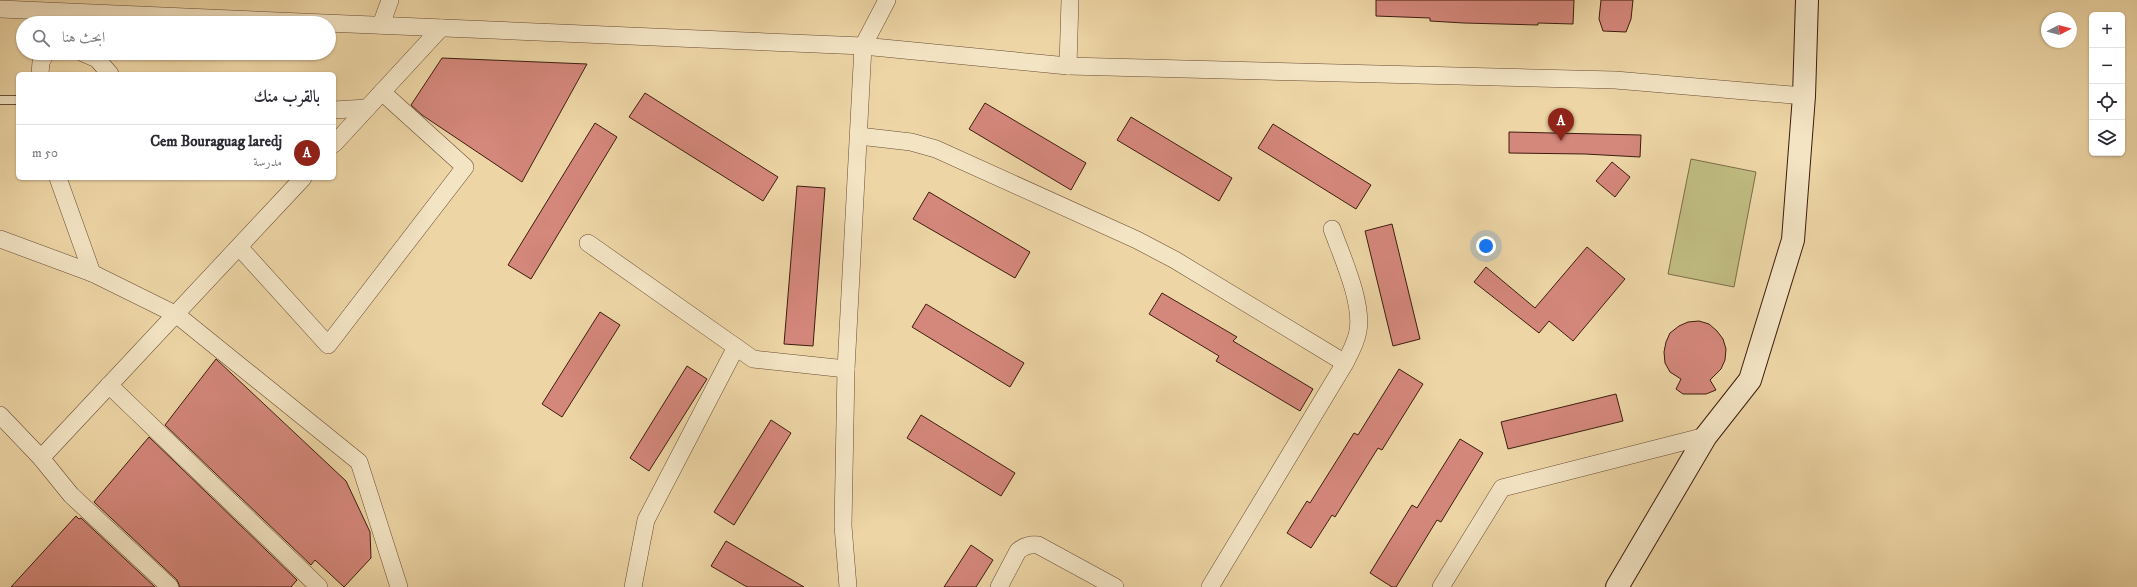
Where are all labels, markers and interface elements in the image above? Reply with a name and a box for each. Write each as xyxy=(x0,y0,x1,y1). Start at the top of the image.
north arrow xyxy=(2041,12,2077,48)
map controls xyxy=(2089,12,2125,156)
button: + xyxy=(2089,12,2125,48)
search box xyxy=(16,16,336,60)
icon: search xyxy=(30,27,52,49)
text: ابحث هنا xyxy=(62,28,105,47)
button: − xyxy=(2089,48,2125,84)
button: locate xyxy=(2089,84,2125,120)
text: بالقرب منك xyxy=(254,86,320,108)
pin: A xyxy=(1548,108,1574,141)
button: layers xyxy=(2089,120,2125,156)
text: Cem Bouraguag laredj xyxy=(150,132,282,151)
text: 50 m xyxy=(32,145,58,161)
text: A xyxy=(303,145,311,161)
text: مدرسة xyxy=(253,154,282,170)
your location xyxy=(1476,236,1496,256)

